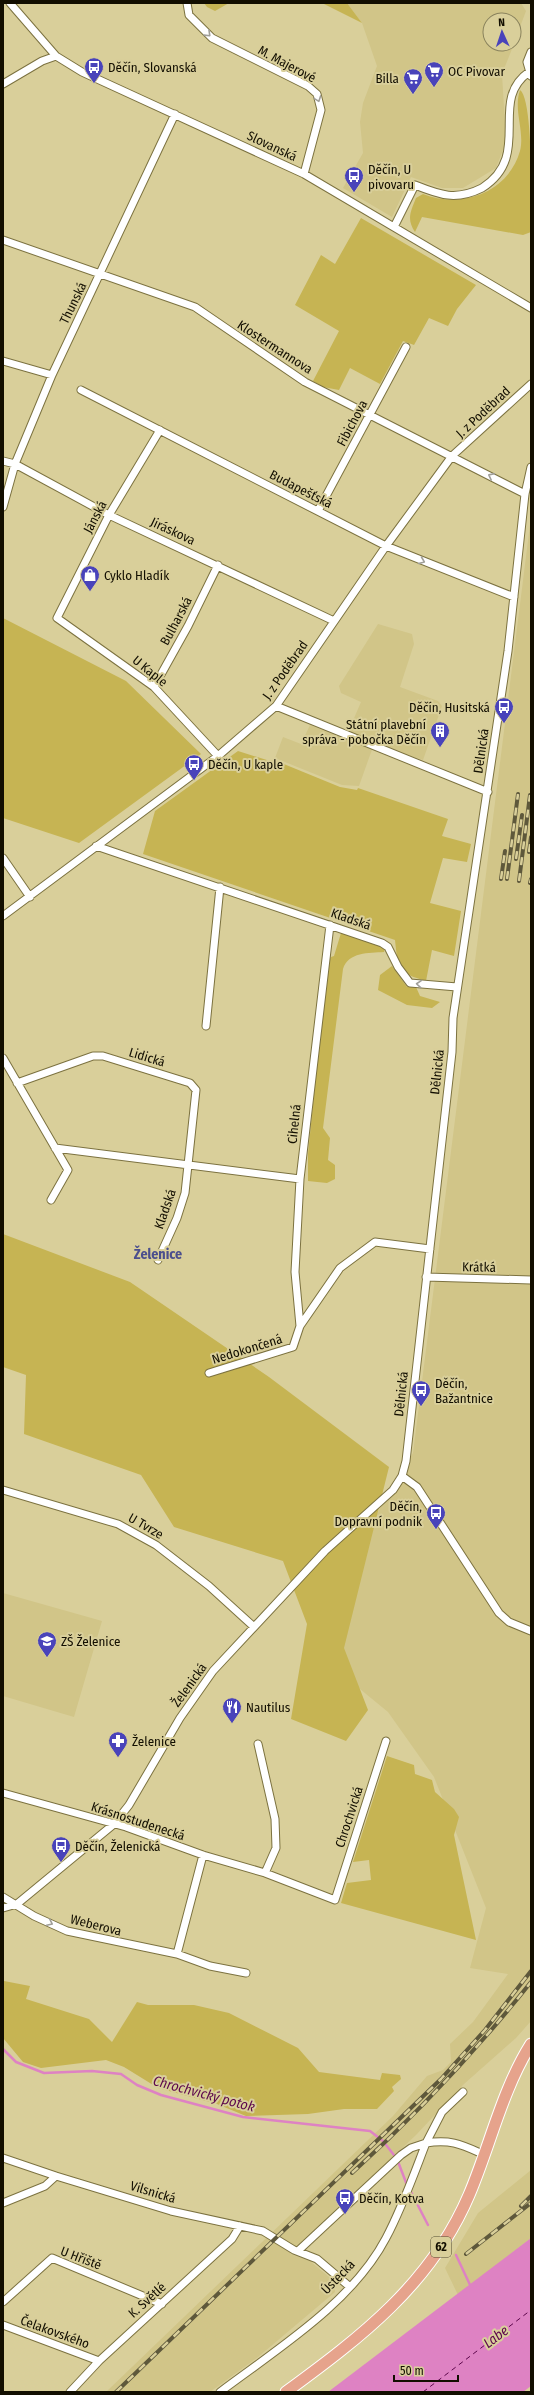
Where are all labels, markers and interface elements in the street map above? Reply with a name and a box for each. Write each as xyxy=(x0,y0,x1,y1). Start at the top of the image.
north arrow xyxy=(482,12,522,52)
text: N xyxy=(498,16,505,29)
one-way arrow xyxy=(203,29,211,37)
street label: M. Majerové xyxy=(256,43,318,85)
bus stop icon: Děčín, Slovanská xyxy=(83,56,105,84)
place label: Děčín, Slovanská xyxy=(108,60,197,75)
supermarket icon: OC Pivovar xyxy=(423,60,445,88)
place label: OC Pivovar xyxy=(448,64,505,79)
supermarket icon: Billa xyxy=(402,67,424,95)
place label: Billa xyxy=(375,71,399,86)
one-way arrow xyxy=(313,95,321,102)
street label: Slovanská xyxy=(245,128,299,164)
place label: Děčín, U pivovaru xyxy=(368,162,414,192)
bus stop icon: Děčín, U pivovaru xyxy=(343,165,365,193)
street label: Thunská xyxy=(57,280,89,326)
street label: Klostermannova xyxy=(235,317,315,377)
street label: J. z Poděbrad xyxy=(453,383,513,441)
street label: Fibichova xyxy=(334,397,370,449)
street label: Budapešťská xyxy=(267,467,335,511)
one-way arrow xyxy=(488,474,495,481)
street label: Jánská xyxy=(80,498,110,536)
street label: Jiráskova xyxy=(148,514,198,548)
one-way arrow xyxy=(418,556,425,564)
shop icon: Cyklo Hladík xyxy=(79,564,101,592)
place label: Cyklo Hladík xyxy=(104,568,170,583)
street label: Bulharská xyxy=(157,594,195,648)
street label: J. z Poděbrad xyxy=(259,638,311,702)
street label: U Kaple xyxy=(130,652,170,690)
bus stop icon: Děčín, Husitská xyxy=(493,696,515,724)
place label: Děčín, Husitská xyxy=(409,700,490,715)
place label: Státní plavební správa - pobočka Děčín xyxy=(302,717,426,747)
building icon: Státní plavební správa - pobočka Děčín xyxy=(429,720,451,748)
street label: Dělnická xyxy=(470,728,492,774)
bus stop icon: Děčín, U kaple xyxy=(183,753,205,781)
place label: Děčín, U kaple xyxy=(208,757,283,772)
street label: Kladská xyxy=(329,905,373,933)
one-way arrow xyxy=(415,979,422,988)
street label: Lidická xyxy=(127,1044,167,1070)
street label: Dělnická xyxy=(427,1049,447,1095)
street label: Cihelná xyxy=(284,1103,304,1145)
street label: Kladská xyxy=(151,1187,179,1231)
district label: Želenice xyxy=(134,1245,182,1263)
street label: Krátká xyxy=(462,1259,496,1275)
street label: Nedokončená xyxy=(210,1331,284,1367)
street label: Dělnická xyxy=(391,1371,411,1417)
place label: Děčín, Bažantnice xyxy=(435,1376,493,1406)
bus stop icon: Děčín, Bažantnice xyxy=(410,1379,432,1407)
place label: Děčín, Dopravní podnik xyxy=(335,1499,423,1529)
bus stop icon: Děčín, Dopravní podnik xyxy=(425,1502,447,1530)
street label: U Tvrze xyxy=(126,1510,166,1542)
school or university icon: ZŠ Želenice xyxy=(36,1630,58,1658)
place label: ZŠ Želenice xyxy=(61,1634,120,1649)
street label: Želenická xyxy=(168,1660,210,1710)
restaurant icon: Nautilus xyxy=(221,1696,243,1724)
place label: Nautilus xyxy=(246,1700,291,1715)
pharmacy icon: Želenice xyxy=(107,1730,129,1758)
place label: Želenice xyxy=(132,1734,176,1749)
street label: Chrochvická xyxy=(332,1784,366,1850)
street label: Krásnostudenecká xyxy=(89,1799,187,1843)
bus stop icon: Děčín, Želenická xyxy=(50,1835,72,1863)
place label: Děčín, Želenická xyxy=(75,1839,160,1854)
street label: Weberova xyxy=(69,1911,123,1939)
one-way arrow xyxy=(46,1919,53,1927)
water label: Chrochvický potok xyxy=(151,2072,257,2116)
street label: Vilsnická xyxy=(128,2178,178,2206)
bus stop icon: Děčín, Kotva xyxy=(334,2187,356,2215)
place label: Děčín, Kotva xyxy=(359,2191,424,2206)
road number: 62 xyxy=(431,2237,451,2257)
street label: U Hřiště xyxy=(59,2243,103,2273)
street label: Ústecká xyxy=(318,2257,358,2297)
street label: K. Světlé xyxy=(125,2279,169,2321)
street label: Čelakovského xyxy=(18,2313,92,2352)
water label: Labe xyxy=(480,2322,512,2352)
scale bar xyxy=(394,2357,458,2383)
text: 50 m xyxy=(400,2364,424,2378)

